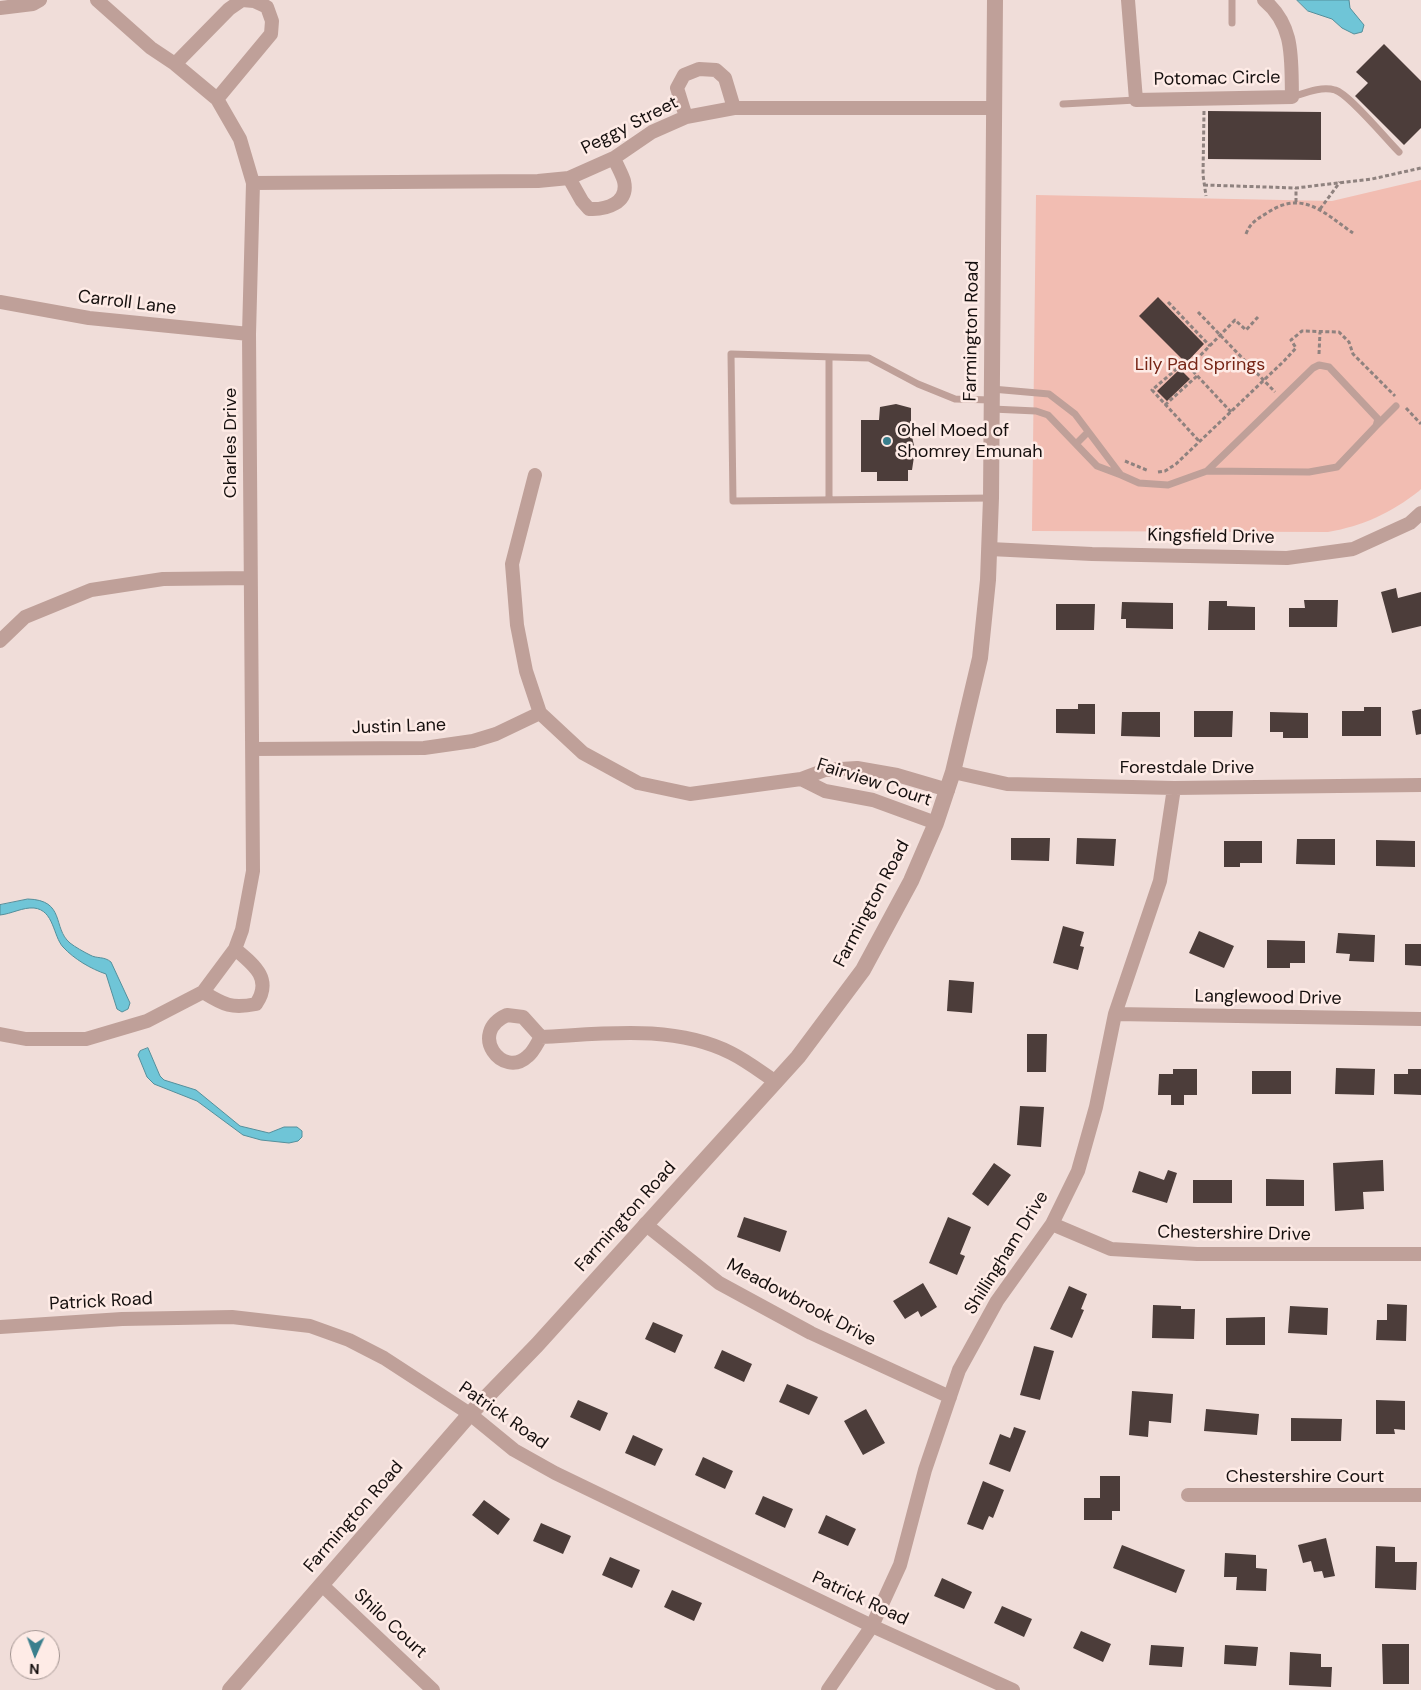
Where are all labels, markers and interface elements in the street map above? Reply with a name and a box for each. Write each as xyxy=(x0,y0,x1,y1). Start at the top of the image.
street label: Potomac Circle xyxy=(1153,67,1281,91)
street label: Peggy Street xyxy=(578,92,682,160)
street label: Farmington Road xyxy=(960,260,984,402)
street label: Carroll Lane xyxy=(77,286,177,320)
park label: Lily Pad Springs xyxy=(1135,354,1265,376)
street label: Charles Drive xyxy=(220,388,242,498)
place label: Ohel Moed of Shomrey Emunah xyxy=(897,420,1042,462)
marker: Ohel Moed of Shomrey Emunah xyxy=(881,435,893,447)
street label: Kingsfield Drive xyxy=(1147,525,1275,549)
street label: Justin Lane xyxy=(352,715,446,739)
street label: Fairview Court xyxy=(814,754,934,812)
street label: Forestdale Drive xyxy=(1120,757,1254,779)
street label: Farmington Road xyxy=(829,837,915,971)
street label: Langlewood Drive xyxy=(1194,986,1342,1010)
street label: Farmington Road xyxy=(571,1157,681,1277)
street label: Shillingham Drive xyxy=(960,1187,1054,1319)
street label: Chestershire Drive xyxy=(1157,1222,1311,1246)
street label: Meadowbrook Drive xyxy=(723,1255,879,1351)
street label: Patrick Road xyxy=(49,1289,153,1315)
street label: Patrick Road xyxy=(454,1377,552,1455)
street label: Farmington Road xyxy=(300,1457,408,1577)
street label: Chestershire Court xyxy=(1226,1466,1384,1488)
street label: Patrick Road xyxy=(808,1567,912,1631)
street label: Shilo Court xyxy=(349,1585,431,1663)
north arrow xyxy=(10,1630,60,1680)
text: N xyxy=(29,1660,40,1678)

